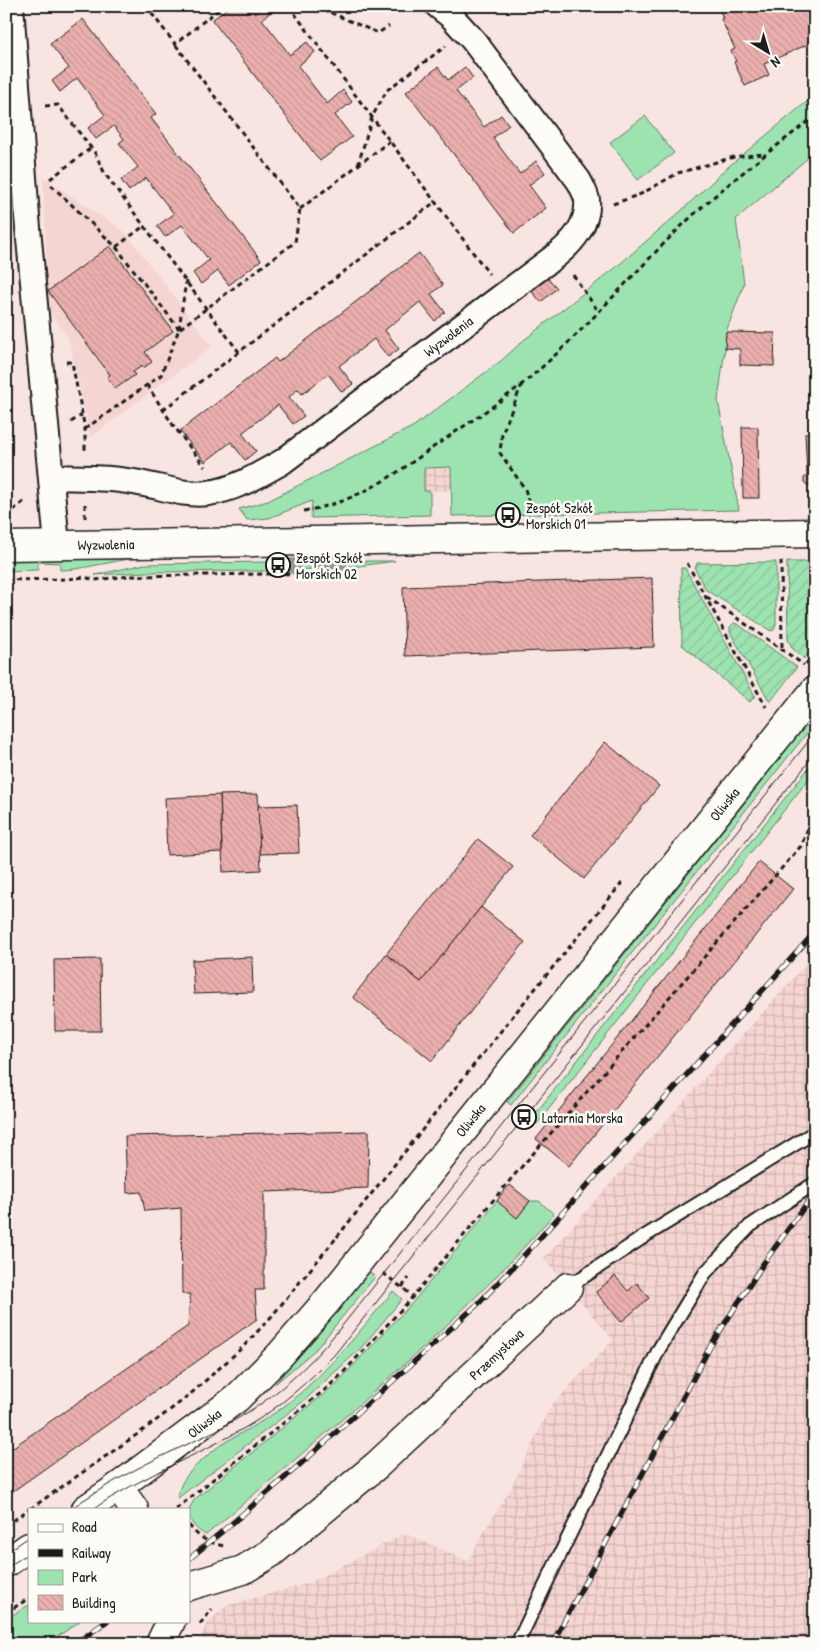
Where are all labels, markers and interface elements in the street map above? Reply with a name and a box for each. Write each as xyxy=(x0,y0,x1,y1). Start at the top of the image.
north arrow xyxy=(744,28,794,78)
text: N xyxy=(767,53,785,73)
street label: Wyzwolenia xyxy=(420,311,477,362)
place label: Zespół Szkół Morskich 01 xyxy=(526,498,593,533)
bus stop icon: Zespół Szkół Morskich 01 xyxy=(495,502,521,528)
street label: Wyzwolenia xyxy=(77,534,135,555)
place label: Zespół Szkół Morskich 02 xyxy=(296,548,363,583)
bus stop icon: Zespół Szkół Morskich 02 xyxy=(265,552,291,578)
street label: Oliwska xyxy=(705,783,744,825)
street label: Oliwska xyxy=(451,1099,490,1141)
bus stop icon: Latarnia Morska xyxy=(511,1104,537,1130)
place label: Latarnia Morska xyxy=(542,1108,623,1127)
street label: Przemysłowa xyxy=(465,1324,528,1385)
street label: Oliwska xyxy=(183,1404,225,1442)
legend xyxy=(28,1508,190,1622)
text: Road xyxy=(72,1516,97,1537)
text: Railway xyxy=(72,1542,111,1563)
text: Park xyxy=(72,1566,97,1587)
text: Building xyxy=(72,1592,116,1613)

